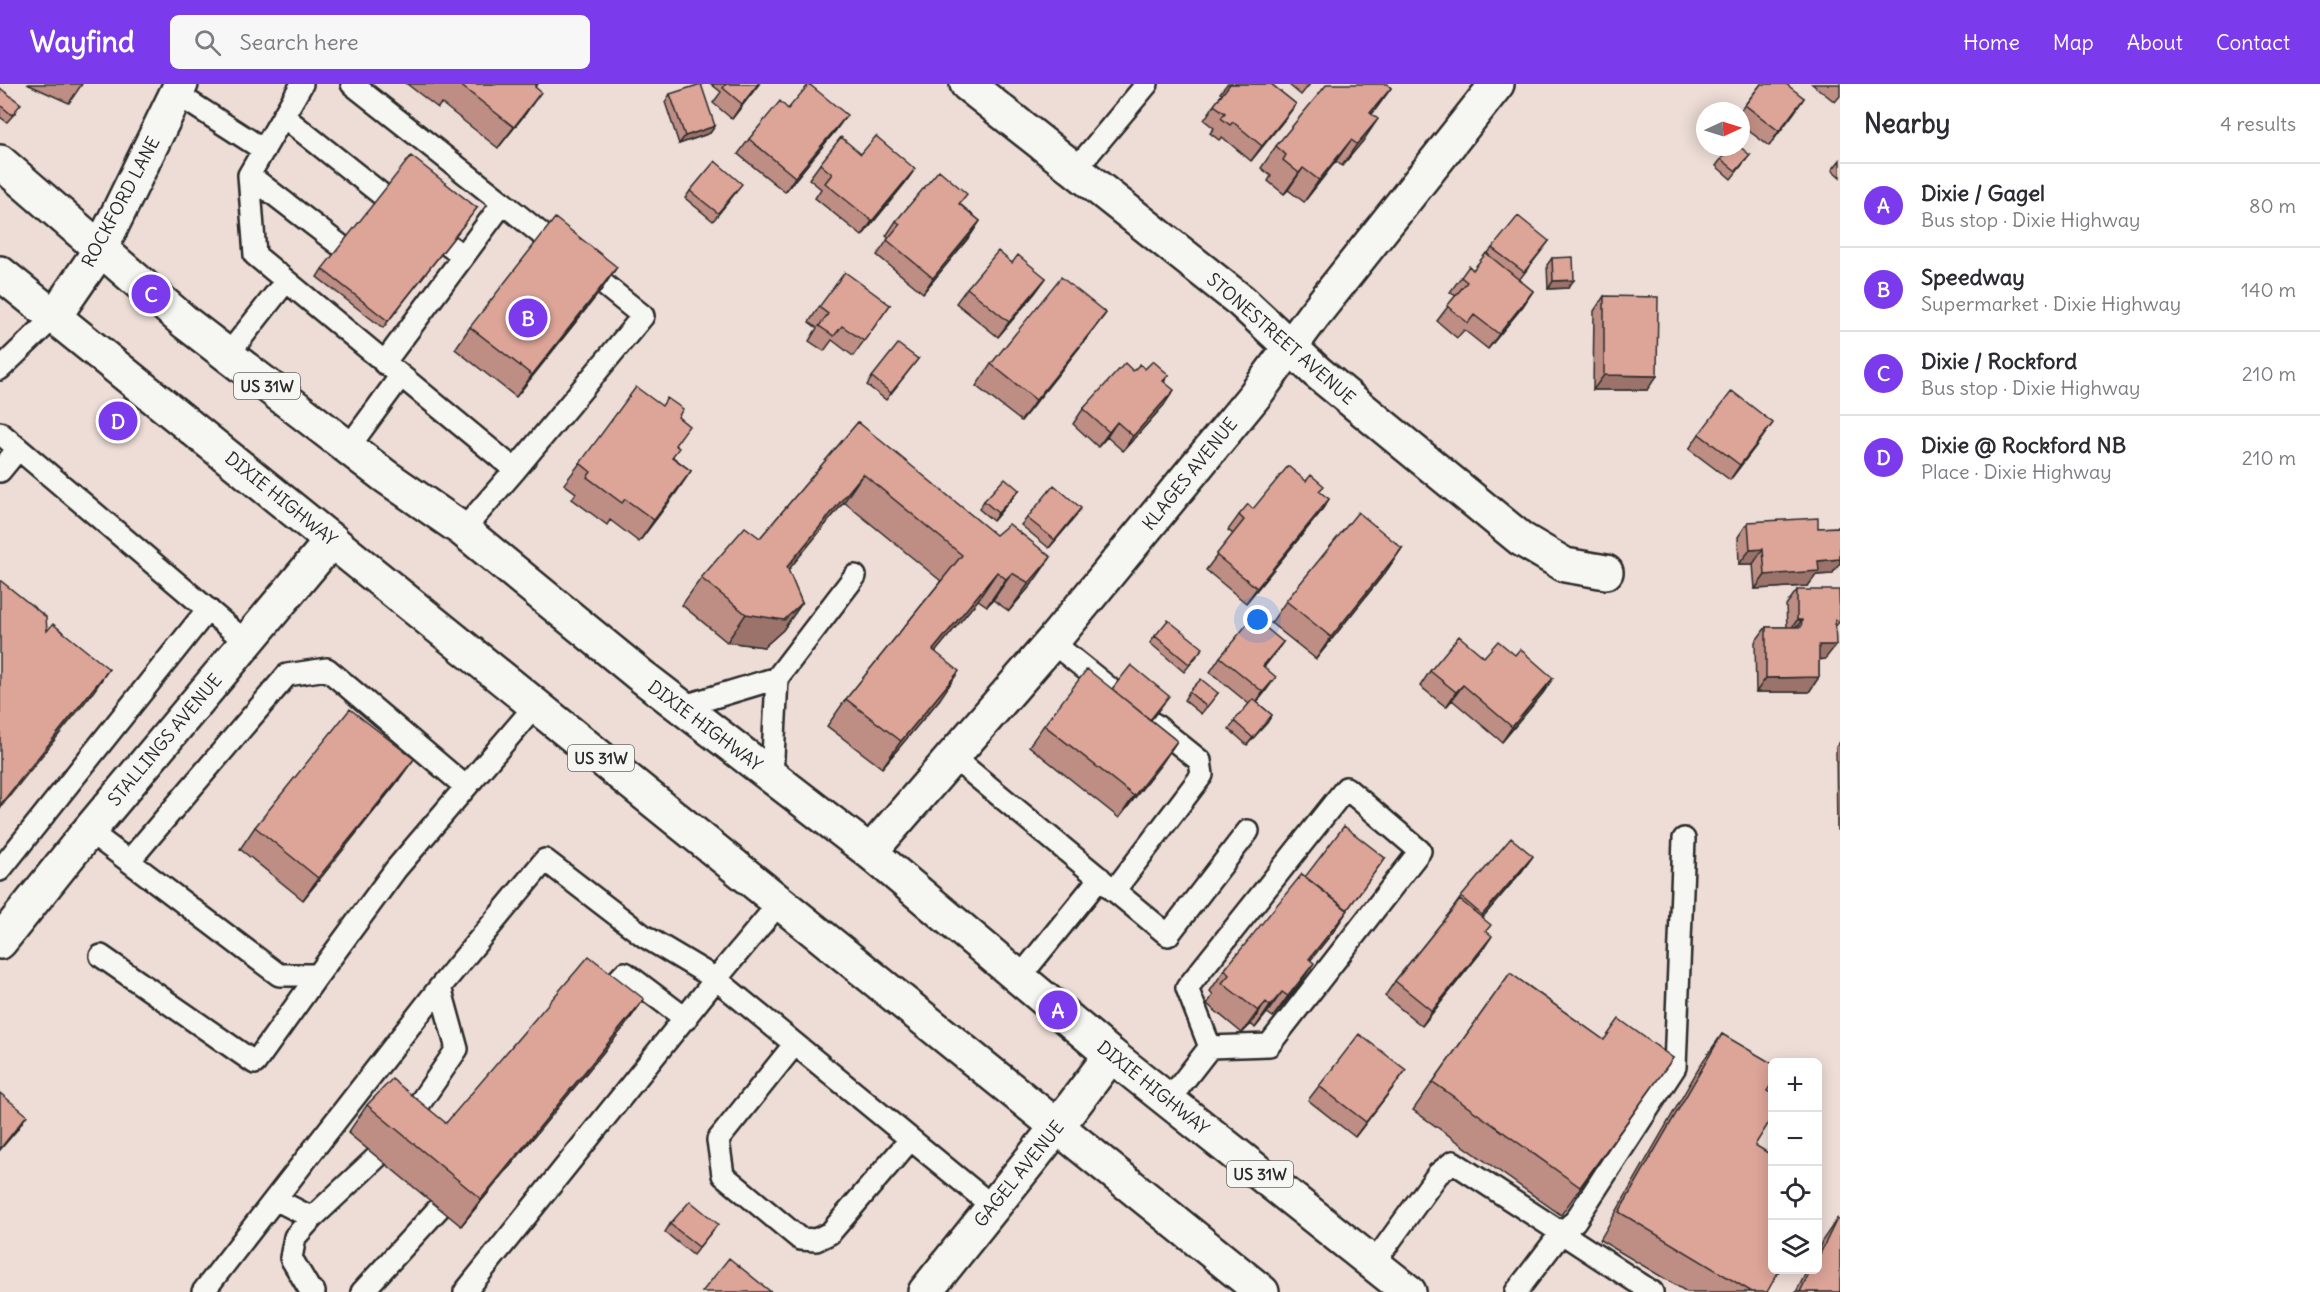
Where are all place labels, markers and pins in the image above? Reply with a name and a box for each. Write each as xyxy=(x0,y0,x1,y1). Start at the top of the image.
pin: C xyxy=(132,272,170,316)
pin: B xyxy=(508,296,548,340)
pin: D xyxy=(98,398,138,444)
pin: A xyxy=(1038,988,1078,1032)

